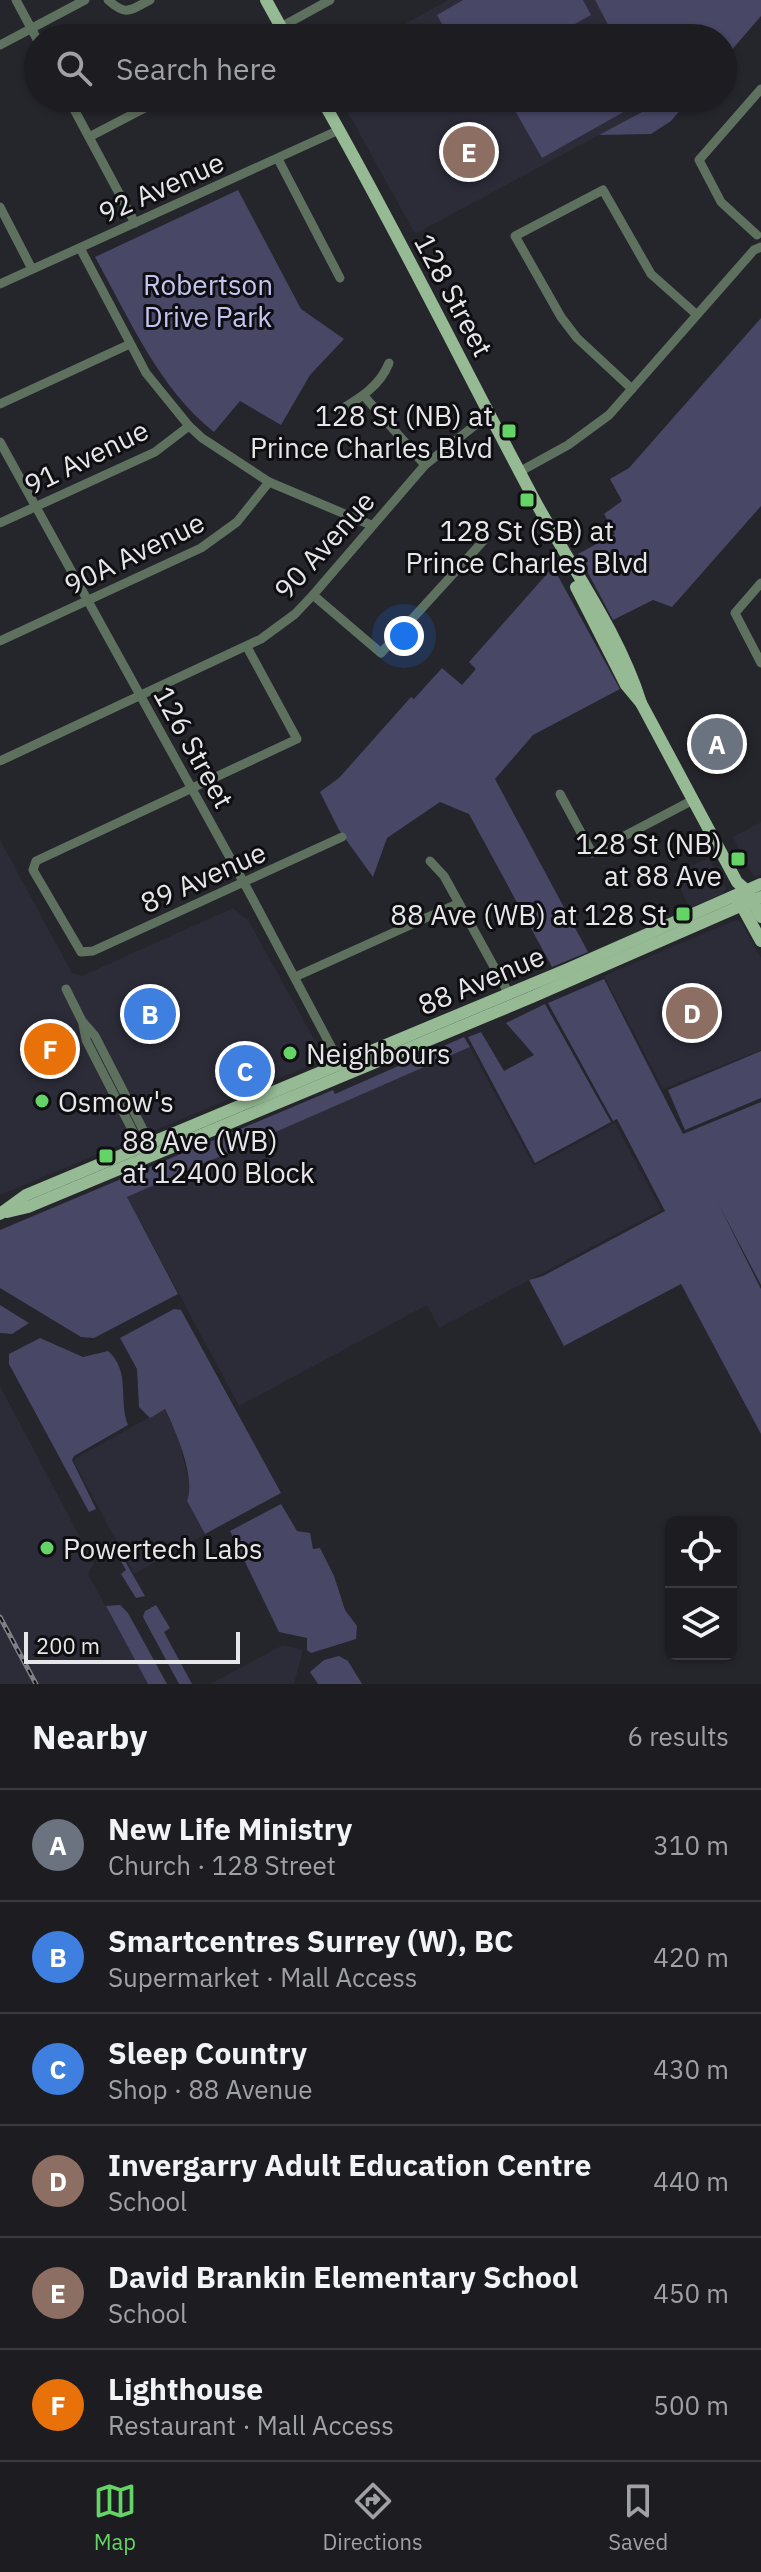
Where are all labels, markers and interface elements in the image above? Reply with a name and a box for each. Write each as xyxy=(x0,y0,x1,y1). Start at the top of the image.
search box xyxy=(24,24,737,112)
icon: search xyxy=(52,46,96,90)
text: Search here xyxy=(116,49,277,88)
pin: E xyxy=(443,122,495,182)
street label: 92 Avenue xyxy=(92,143,230,231)
street label: 128 Street xyxy=(406,227,502,363)
park label: Robertson Drive Park xyxy=(143,266,273,335)
place label: 128 St (NB) at Prince Charles Blvd xyxy=(250,397,493,466)
street label: 91 Avenue xyxy=(18,411,154,503)
marker: 128 St (NB) at Prince Charles Blvd xyxy=(500,422,518,440)
street label: 90 Avenue xyxy=(266,483,382,607)
marker: 128 St (SB) at Prince Charles Blvd xyxy=(518,491,536,509)
street label: 90A Avenue xyxy=(58,503,210,603)
place label: 128 St (SB) at Prince Charles Blvd xyxy=(406,512,648,581)
your location xyxy=(384,616,424,656)
street label: 126 Street xyxy=(145,680,243,814)
pin: A xyxy=(691,714,743,774)
place label: 128 St (NB) at 88 Ave xyxy=(575,825,722,894)
street label: 89 Avenue xyxy=(134,833,272,921)
marker: 128 St (NB) at 88 Ave xyxy=(729,850,747,868)
place label: 88 Ave (WB) at 128 St xyxy=(390,896,667,933)
marker: 88 Ave (WB) at 128 St xyxy=(674,905,692,923)
street label: 88 Avenue xyxy=(412,937,550,1023)
pin: D xyxy=(666,983,718,1043)
pin: B xyxy=(124,984,176,1044)
pin: F xyxy=(24,1019,76,1079)
place label: Neighbours xyxy=(306,1035,451,1072)
pin: C xyxy=(219,1041,271,1101)
marker: Neighbours xyxy=(281,1044,299,1062)
place label: Osmow's xyxy=(58,1083,174,1120)
marker: Osmow's xyxy=(33,1092,51,1110)
place label: 88 Ave (WB) at 12400 Block xyxy=(122,1122,315,1191)
marker: 88 Ave (WB) at 12400 Block xyxy=(97,1147,115,1165)
map controls xyxy=(665,1516,737,1660)
button: locate xyxy=(665,1516,737,1588)
place label: Powertech Labs xyxy=(63,1530,263,1567)
marker: Powertech Labs xyxy=(38,1539,56,1557)
button: layers xyxy=(665,1588,737,1660)
scale bar xyxy=(24,1628,240,1664)
text: 200 m xyxy=(36,1631,100,1660)
text: Nearby xyxy=(32,1714,147,1758)
text: 6 results xyxy=(627,1719,729,1753)
text: New Life Ministry xyxy=(108,1809,352,1848)
text: A xyxy=(49,1828,67,1862)
text: 310 m xyxy=(653,1828,729,1862)
text: Church · 128 Street xyxy=(108,1848,336,1882)
text: Smartcentres Surrey (W), BC xyxy=(108,1921,514,1960)
text: B xyxy=(49,1940,67,1974)
text: 420 m xyxy=(653,1940,729,1974)
text: Supermarket · Mall Access xyxy=(108,1960,417,1994)
text: Sleep Country xyxy=(108,2033,307,2072)
text: C xyxy=(50,2052,66,2086)
text: 430 m xyxy=(653,2052,729,2086)
text: Shop · 88 Avenue xyxy=(108,2072,312,2106)
text: Invergarry Adult Education Centre xyxy=(108,2145,591,2184)
text: D xyxy=(49,2164,67,2198)
text: 440 m xyxy=(653,2164,729,2198)
text: School xyxy=(108,2184,187,2218)
text: David Brankin Elementary School xyxy=(108,2257,578,2296)
text: E xyxy=(50,2276,66,2310)
text: 450 m xyxy=(653,2276,729,2310)
text: School xyxy=(108,2296,187,2330)
text: Lighthouse xyxy=(108,2369,263,2408)
text: F xyxy=(50,2388,66,2422)
text: 500 m xyxy=(653,2388,729,2422)
text: Restaurant · Mall Access xyxy=(108,2408,394,2442)
tab: Map xyxy=(93,2479,137,2556)
tab: Directions xyxy=(323,2479,423,2556)
tab: Saved xyxy=(608,2479,668,2556)

